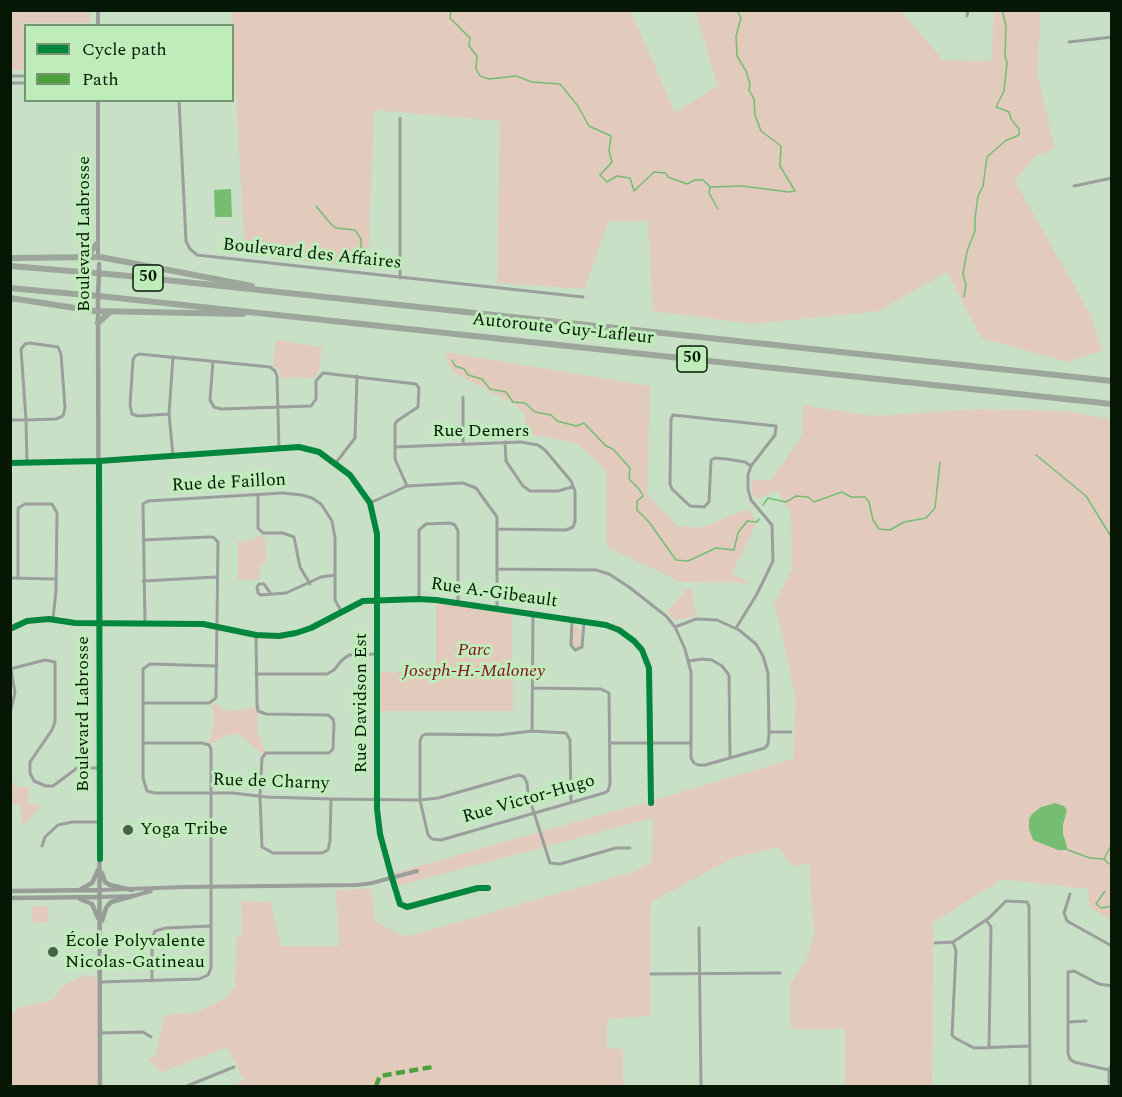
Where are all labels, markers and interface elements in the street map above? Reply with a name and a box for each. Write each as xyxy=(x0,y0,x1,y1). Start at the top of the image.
legend xyxy=(24,24,234,102)
text: Cycle path xyxy=(82,36,167,63)
text: Path xyxy=(82,66,119,93)
street label: Boulevard Labrosse xyxy=(74,156,96,312)
street label: Boulevard des Affaires xyxy=(222,235,402,275)
road number: 50 xyxy=(133,265,163,291)
street label: Autoroute Guy-Lafleur xyxy=(471,310,655,350)
road number: 50 xyxy=(677,346,707,372)
street label: Rue Demers xyxy=(433,421,529,443)
street label: Rue de Faillon xyxy=(171,470,287,498)
street label: Rue A.-Gibeault xyxy=(429,574,559,614)
street label: Rue Davidson Est xyxy=(351,633,373,773)
street label: Boulevard Labrosse xyxy=(73,636,95,792)
park label: Parc Joseph-H.-Maloney xyxy=(403,640,545,682)
street label: Rue de Charny xyxy=(212,770,330,796)
street label: Rue Victor-Hugo xyxy=(460,771,598,829)
place label: Yoga Tribe xyxy=(140,819,228,841)
marker: Yoga Tribe xyxy=(121,823,135,837)
place label: École Polyvalente Nicolas-Gatineau xyxy=(65,931,205,974)
marker: École Polyvalente Nicolas-Gatineau xyxy=(46,945,60,959)

